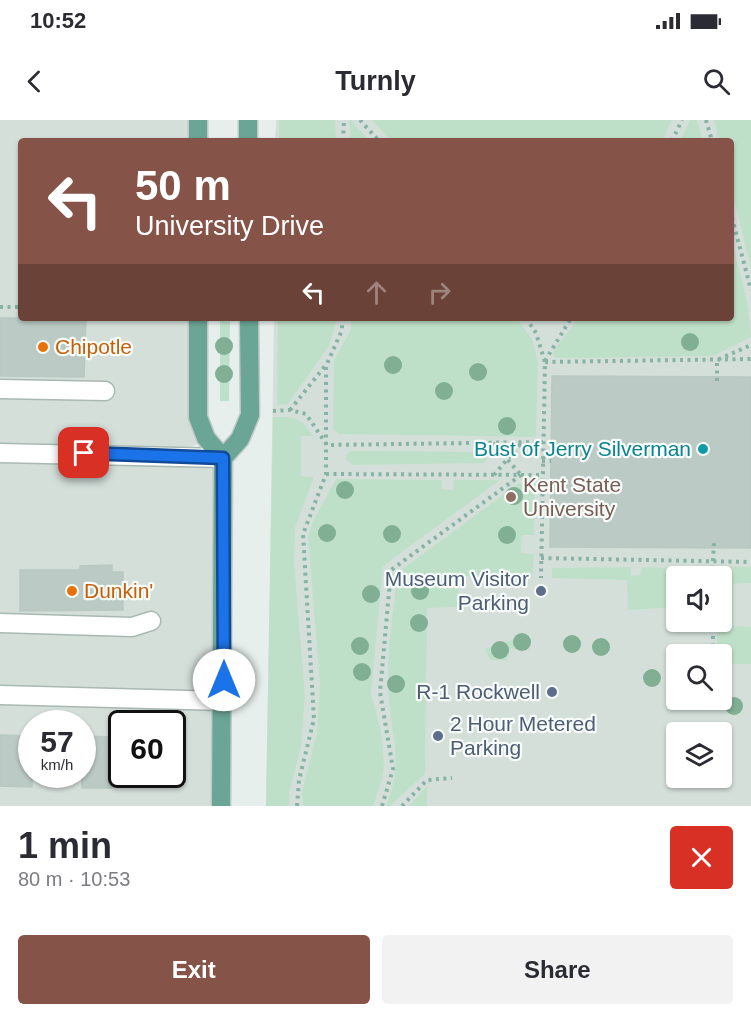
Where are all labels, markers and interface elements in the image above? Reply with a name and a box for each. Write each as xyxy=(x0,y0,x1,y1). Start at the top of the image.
text: 10:52 xyxy=(30,8,86,33)
icon: back xyxy=(18,65,51,98)
icon: search xyxy=(700,65,733,98)
text: Turnly xyxy=(335,66,416,96)
icon: left xyxy=(36,162,114,240)
text: 50 m xyxy=(135,162,231,209)
text: University Drive xyxy=(135,211,324,241)
icon: left xyxy=(297,276,330,309)
icon: ahead xyxy=(360,276,393,309)
icon: right xyxy=(423,276,456,309)
place label: Chipotle xyxy=(55,335,132,358)
marker: Chipotle xyxy=(36,340,50,354)
pin xyxy=(58,427,109,478)
icon: arrive xyxy=(67,436,100,469)
place label: Bust of Jerry Silverman xyxy=(474,437,691,460)
marker: Bust of Jerry Silverman xyxy=(696,442,710,456)
place label: Kent State University xyxy=(523,473,621,520)
marker: Kent State University xyxy=(504,490,518,504)
map controls xyxy=(666,566,732,788)
button: sound xyxy=(666,566,732,632)
place label: Museum Visitor Parking xyxy=(385,567,529,614)
place label: Dunkin' xyxy=(84,579,153,602)
marker: Dunkin' xyxy=(65,584,79,598)
marker: Museum Visitor Parking xyxy=(534,584,548,598)
button: search xyxy=(666,644,732,710)
position arrow xyxy=(192,648,256,712)
place label: R-1 Rockwell xyxy=(416,680,540,703)
marker: R-1 Rockwell xyxy=(545,685,559,699)
speed limit sign: 60 xyxy=(108,710,186,788)
place label: 2 Hour Metered Parking xyxy=(450,712,596,759)
button: layers xyxy=(666,722,732,788)
text: 57 xyxy=(40,725,74,758)
marker: 2 Hour Metered Parking xyxy=(431,729,445,743)
text: km/h xyxy=(41,756,73,773)
text: 1 min xyxy=(18,825,112,866)
button: close xyxy=(670,826,733,889)
text: 80 m · 10:53 xyxy=(18,868,130,890)
button: Exit xyxy=(18,935,370,1004)
button: Share xyxy=(382,935,733,1004)

